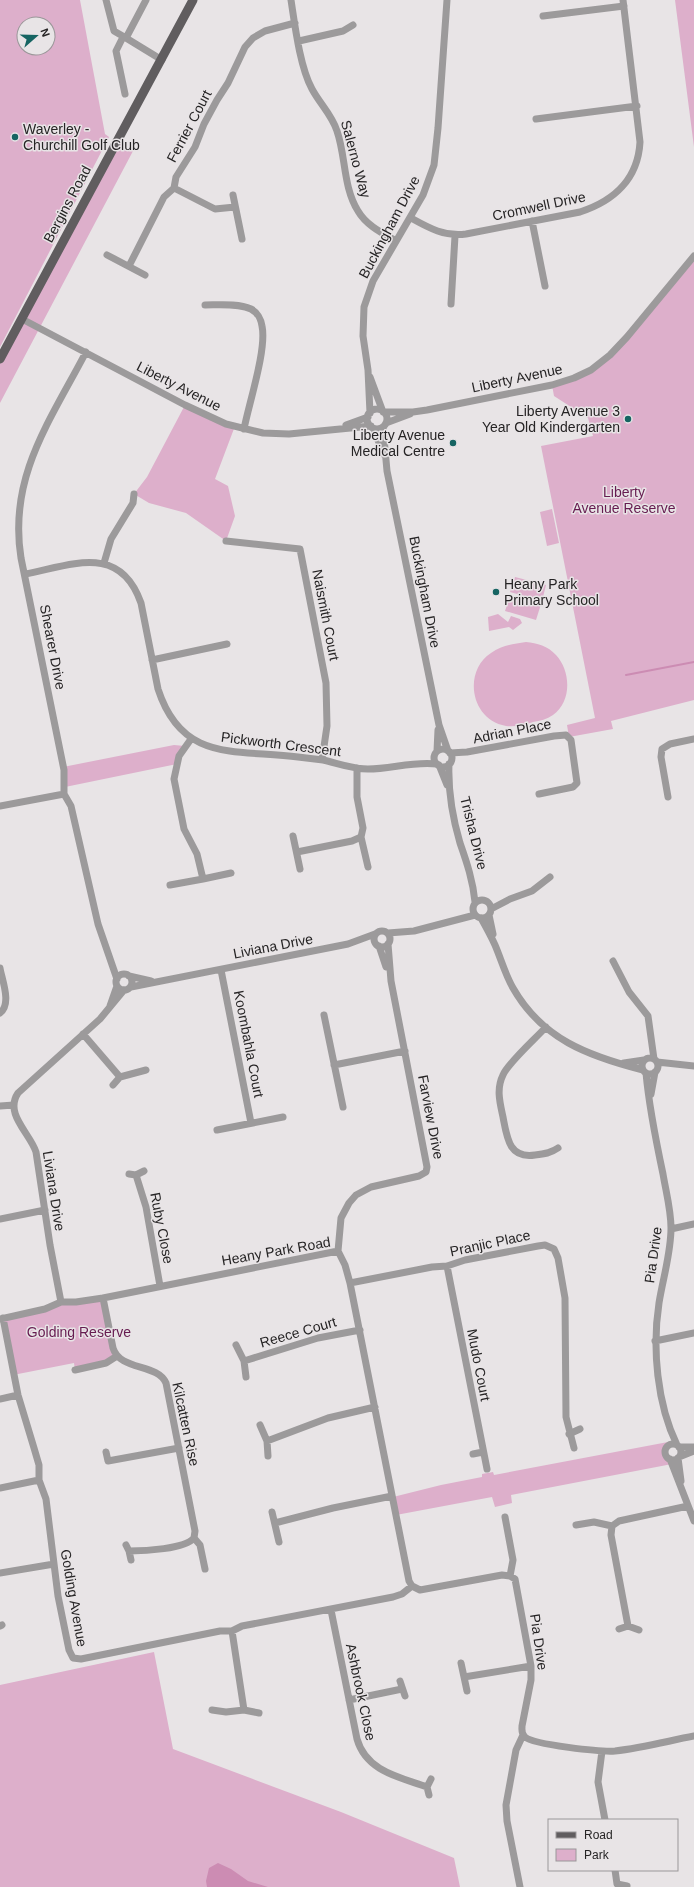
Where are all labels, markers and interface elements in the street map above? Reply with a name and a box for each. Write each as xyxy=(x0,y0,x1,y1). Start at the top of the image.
north arrow xyxy=(16,16,56,56)
text: N xyxy=(38,27,52,38)
street label: Ferrier Court xyxy=(163,87,215,165)
street label: Salerno Way xyxy=(338,118,374,200)
place label: Waverley - Churchill Golf Club xyxy=(23,121,140,153)
marker: Waverley - Churchill Golf Club xyxy=(10,132,20,142)
street label: Bergins Road xyxy=(40,163,94,245)
street label: Buckingham Drive xyxy=(355,173,423,281)
street label: Cromwell Drive xyxy=(491,188,587,224)
street label: Liberty Avenue xyxy=(134,358,224,414)
street label: Liberty Avenue xyxy=(470,361,564,395)
place label: Liberty Avenue 3 Year Old Kindergarten xyxy=(482,403,620,435)
marker: Liberty Avenue 3 Year Old Kindergarten xyxy=(623,414,633,424)
place label: Liberty Avenue Medical Centre xyxy=(351,427,445,459)
marker: Liberty Avenue Medical Centre xyxy=(448,438,458,448)
park label: Liberty Avenue Reserve xyxy=(572,484,676,516)
street label: Buckingham Drive xyxy=(406,535,444,649)
street label: Naismith Court xyxy=(309,568,343,662)
place label: Heany Park Primary School xyxy=(504,576,599,608)
marker: Heany Park Primary School xyxy=(491,587,501,597)
street label: Shearer Drive xyxy=(37,603,69,691)
street label: Adrian Place xyxy=(472,716,553,746)
street label: Pickworth Crescent xyxy=(220,729,342,759)
street label: Trisha Drive xyxy=(457,795,491,871)
street label: Liviana Drive xyxy=(232,930,314,962)
street label: Koombahla Court xyxy=(231,989,267,1099)
street label: Farview Drive xyxy=(415,1073,447,1161)
street label: Liviana Drive xyxy=(40,1150,68,1232)
street label: Ruby Close xyxy=(147,1191,177,1265)
street label: Pia Drive xyxy=(641,1226,665,1284)
street label: Pranjic Place xyxy=(448,1227,532,1259)
street label: Heany Park Road xyxy=(220,1234,332,1268)
street label: Reece Court xyxy=(258,1313,338,1351)
park label: Golding Reserve xyxy=(27,1324,131,1340)
street label: Mudo Court xyxy=(464,1328,494,1403)
street label: Kilcatten Rise xyxy=(169,1380,203,1468)
street label: Golding Avenue xyxy=(58,1548,90,1648)
street label: Pia Drive xyxy=(527,1613,551,1671)
street label: Ashbrook Close xyxy=(343,1642,379,1742)
legend xyxy=(548,1819,678,1871)
text: Road xyxy=(584,1828,613,1842)
text: Park xyxy=(584,1848,610,1862)

